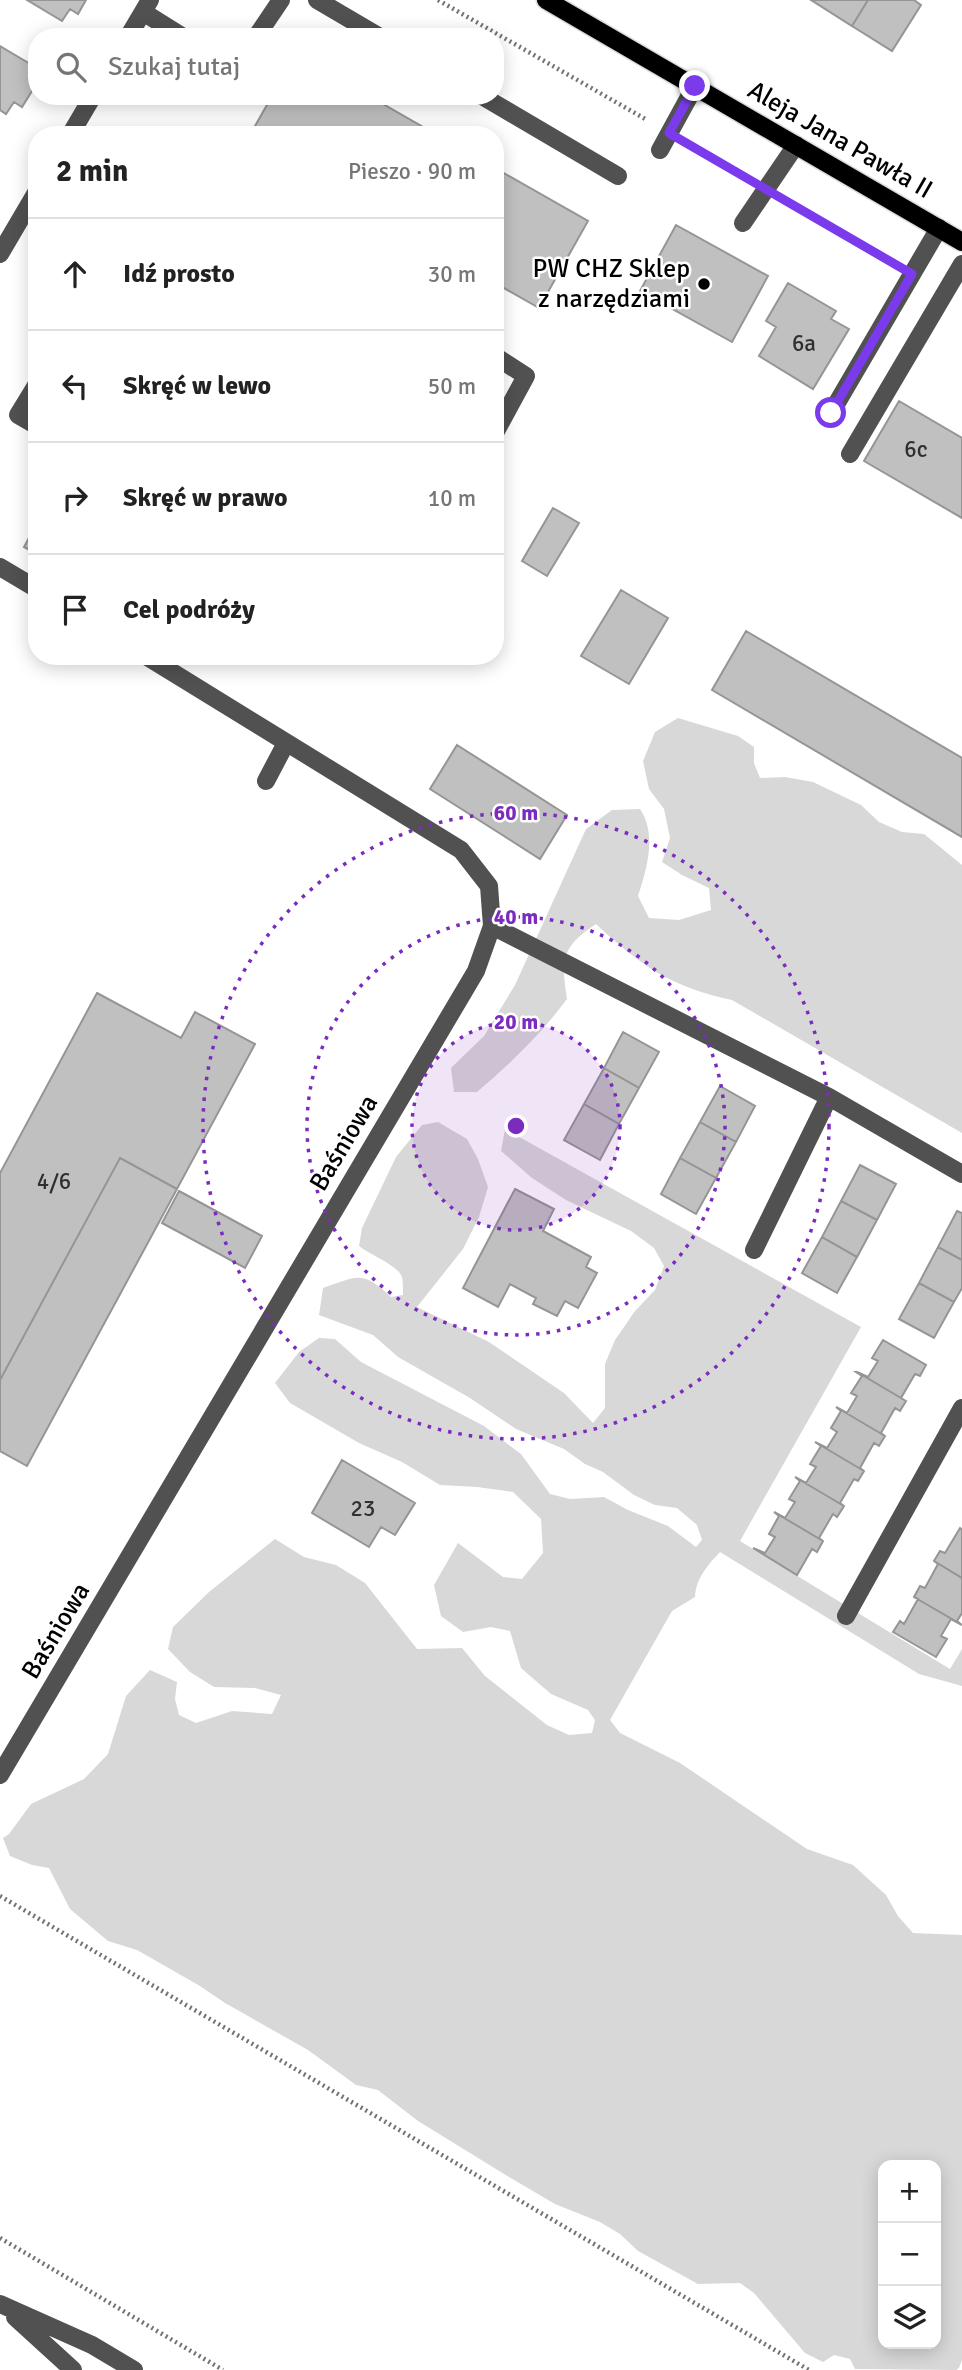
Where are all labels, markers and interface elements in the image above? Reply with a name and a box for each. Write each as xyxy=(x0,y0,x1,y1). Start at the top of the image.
search box xyxy=(28,28,504,105)
icon: search xyxy=(52,48,90,86)
text: Szukaj tutaj xyxy=(108,51,240,83)
route end xyxy=(679,70,710,101)
street label: Aleja Jana Pawła II xyxy=(742,74,938,206)
text: 2 min xyxy=(56,153,128,190)
text: Pieszo · 90 m xyxy=(348,157,476,186)
place label: PW CHZ Sklep z narzędziami xyxy=(533,253,690,315)
icon: ahead xyxy=(56,255,94,293)
text: Idź prosto xyxy=(123,258,235,290)
text: 30 m xyxy=(428,260,476,289)
marker: PW CHZ Sklep z narzędziami xyxy=(696,276,712,292)
house number: 6a xyxy=(792,329,816,358)
icon: left xyxy=(56,367,94,405)
text: Skręć w lewo xyxy=(123,370,271,402)
text: 50 m xyxy=(428,372,476,401)
route start xyxy=(815,397,846,428)
house number: 6c xyxy=(904,435,928,464)
icon: right xyxy=(56,479,94,517)
text: Skręć w prawo xyxy=(123,482,288,514)
text: 10 m xyxy=(428,484,476,513)
icon: arrive xyxy=(56,591,94,629)
text: Cel podróży xyxy=(123,594,255,626)
text: 60 m xyxy=(494,800,538,826)
text: 40 m xyxy=(494,904,538,930)
text: 20 m xyxy=(494,1009,538,1035)
street label: Baśniowa xyxy=(303,1089,385,1197)
centre of rings xyxy=(504,1114,528,1138)
house number: 4/6 xyxy=(37,1167,71,1196)
house number: 23 xyxy=(351,1494,375,1523)
street label: Baśniowa xyxy=(15,1577,97,1685)
map controls xyxy=(878,2160,941,2349)
button: + xyxy=(878,2160,941,2223)
button: − xyxy=(878,2223,941,2286)
button: layers xyxy=(878,2286,941,2349)

